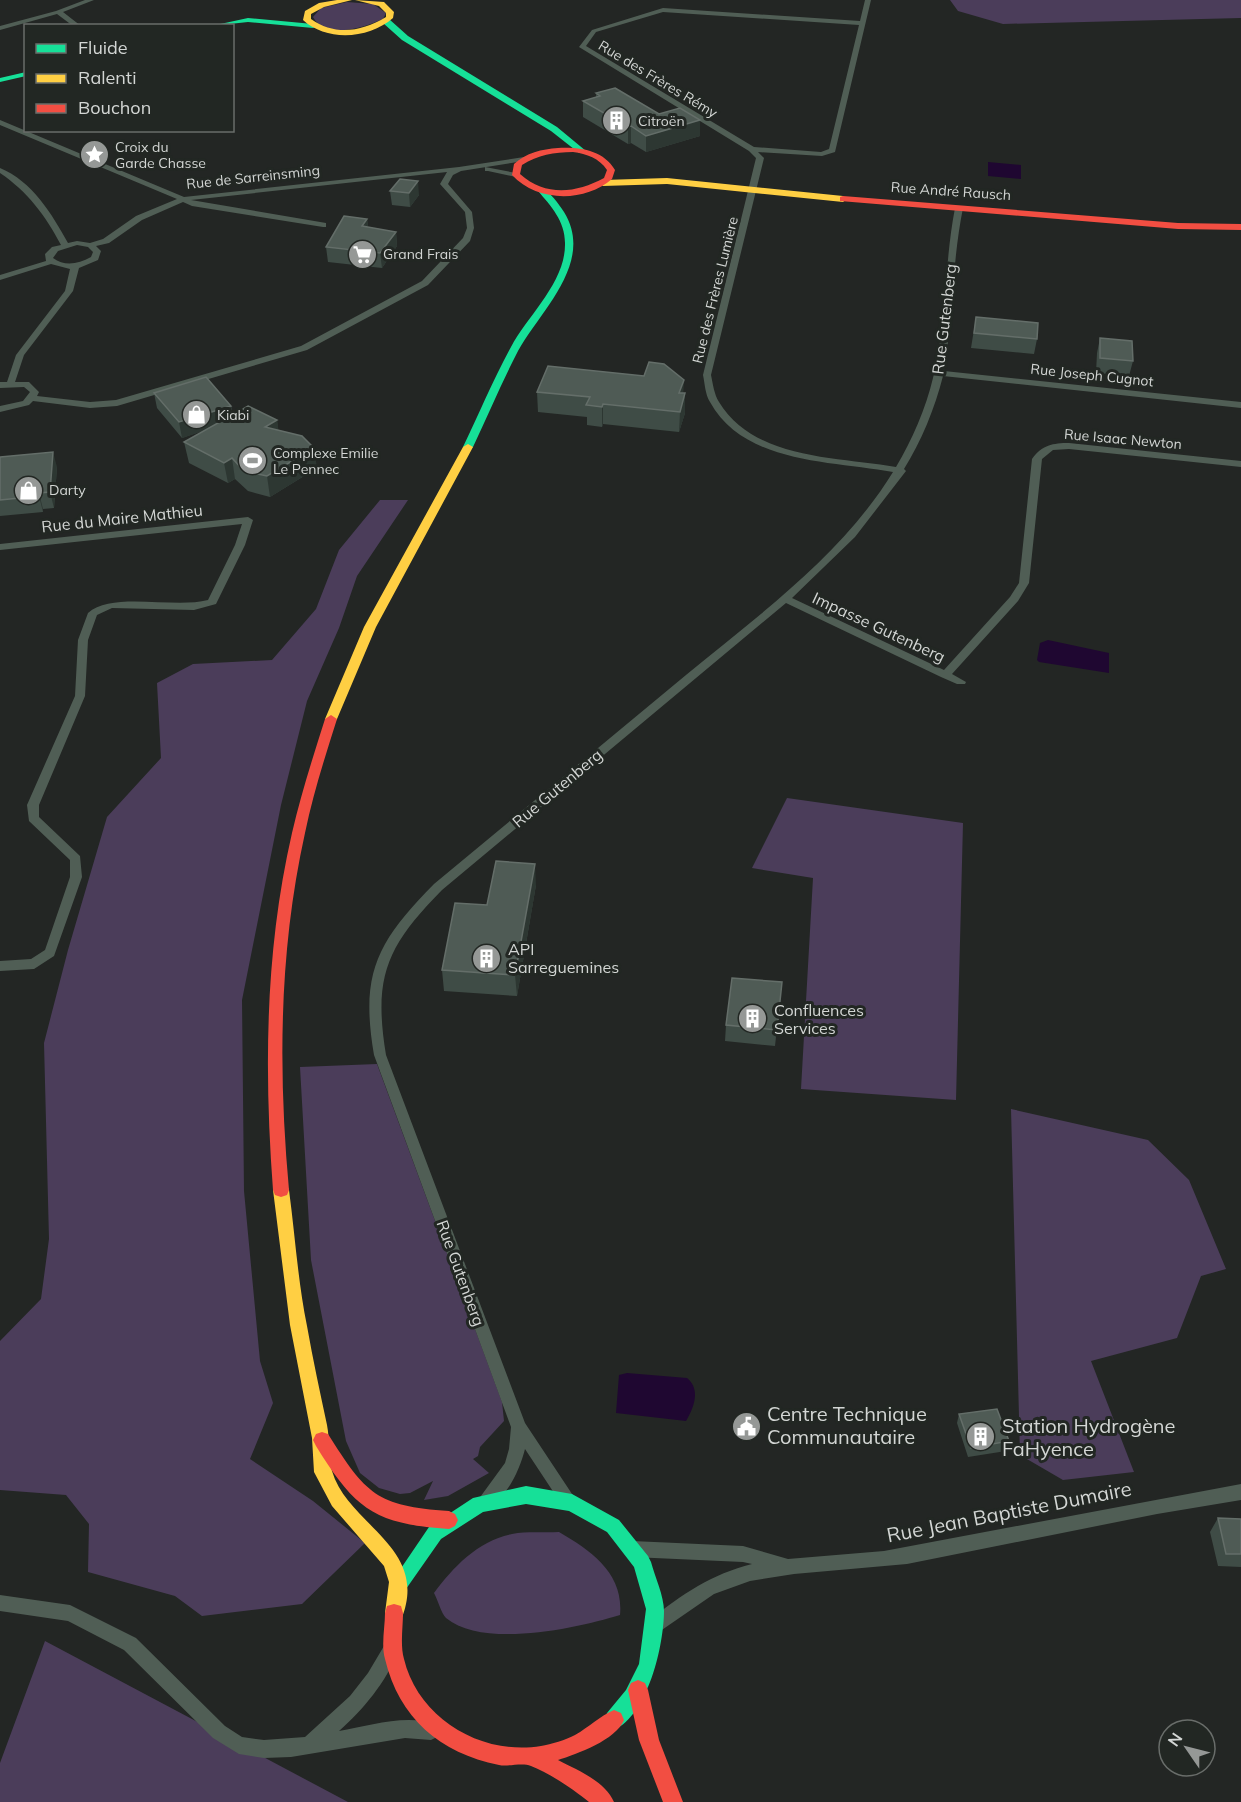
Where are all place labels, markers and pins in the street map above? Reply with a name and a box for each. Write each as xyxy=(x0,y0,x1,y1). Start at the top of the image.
building icon: Citroën xyxy=(601,105,633,137)
place label: Citroën xyxy=(638,112,685,130)
place label: Croix du Garde Chasse xyxy=(115,138,206,172)
place icon: Croix du Garde Chasse xyxy=(78,139,110,171)
supermarket icon: Grand Frais xyxy=(346,238,378,270)
place label: Grand Frais xyxy=(383,245,458,263)
shop icon: Kiabi xyxy=(180,399,212,431)
place label: Kiabi xyxy=(217,406,249,424)
place label: Complexe Emilie Le Pennec xyxy=(273,444,378,478)
sports icon: Complexe Emilie Le Pennec xyxy=(236,445,268,477)
shop icon: Darty xyxy=(12,474,44,506)
place label: Darty xyxy=(49,481,86,499)
place label: API Sarreguemines xyxy=(508,939,619,977)
building icon: API Sarreguemines xyxy=(471,942,503,974)
place label: Confluences Services xyxy=(774,1000,864,1038)
building icon: Confluences Services xyxy=(737,1003,769,1035)
place label: Centre Technique Communautaire xyxy=(767,1401,927,1449)
public building icon: Centre Technique Communautaire xyxy=(730,1410,762,1442)
place label: Station Hydrogène FaHyence xyxy=(1002,1413,1175,1461)
building icon: Station Hydrogène FaHyence xyxy=(965,1421,997,1453)

